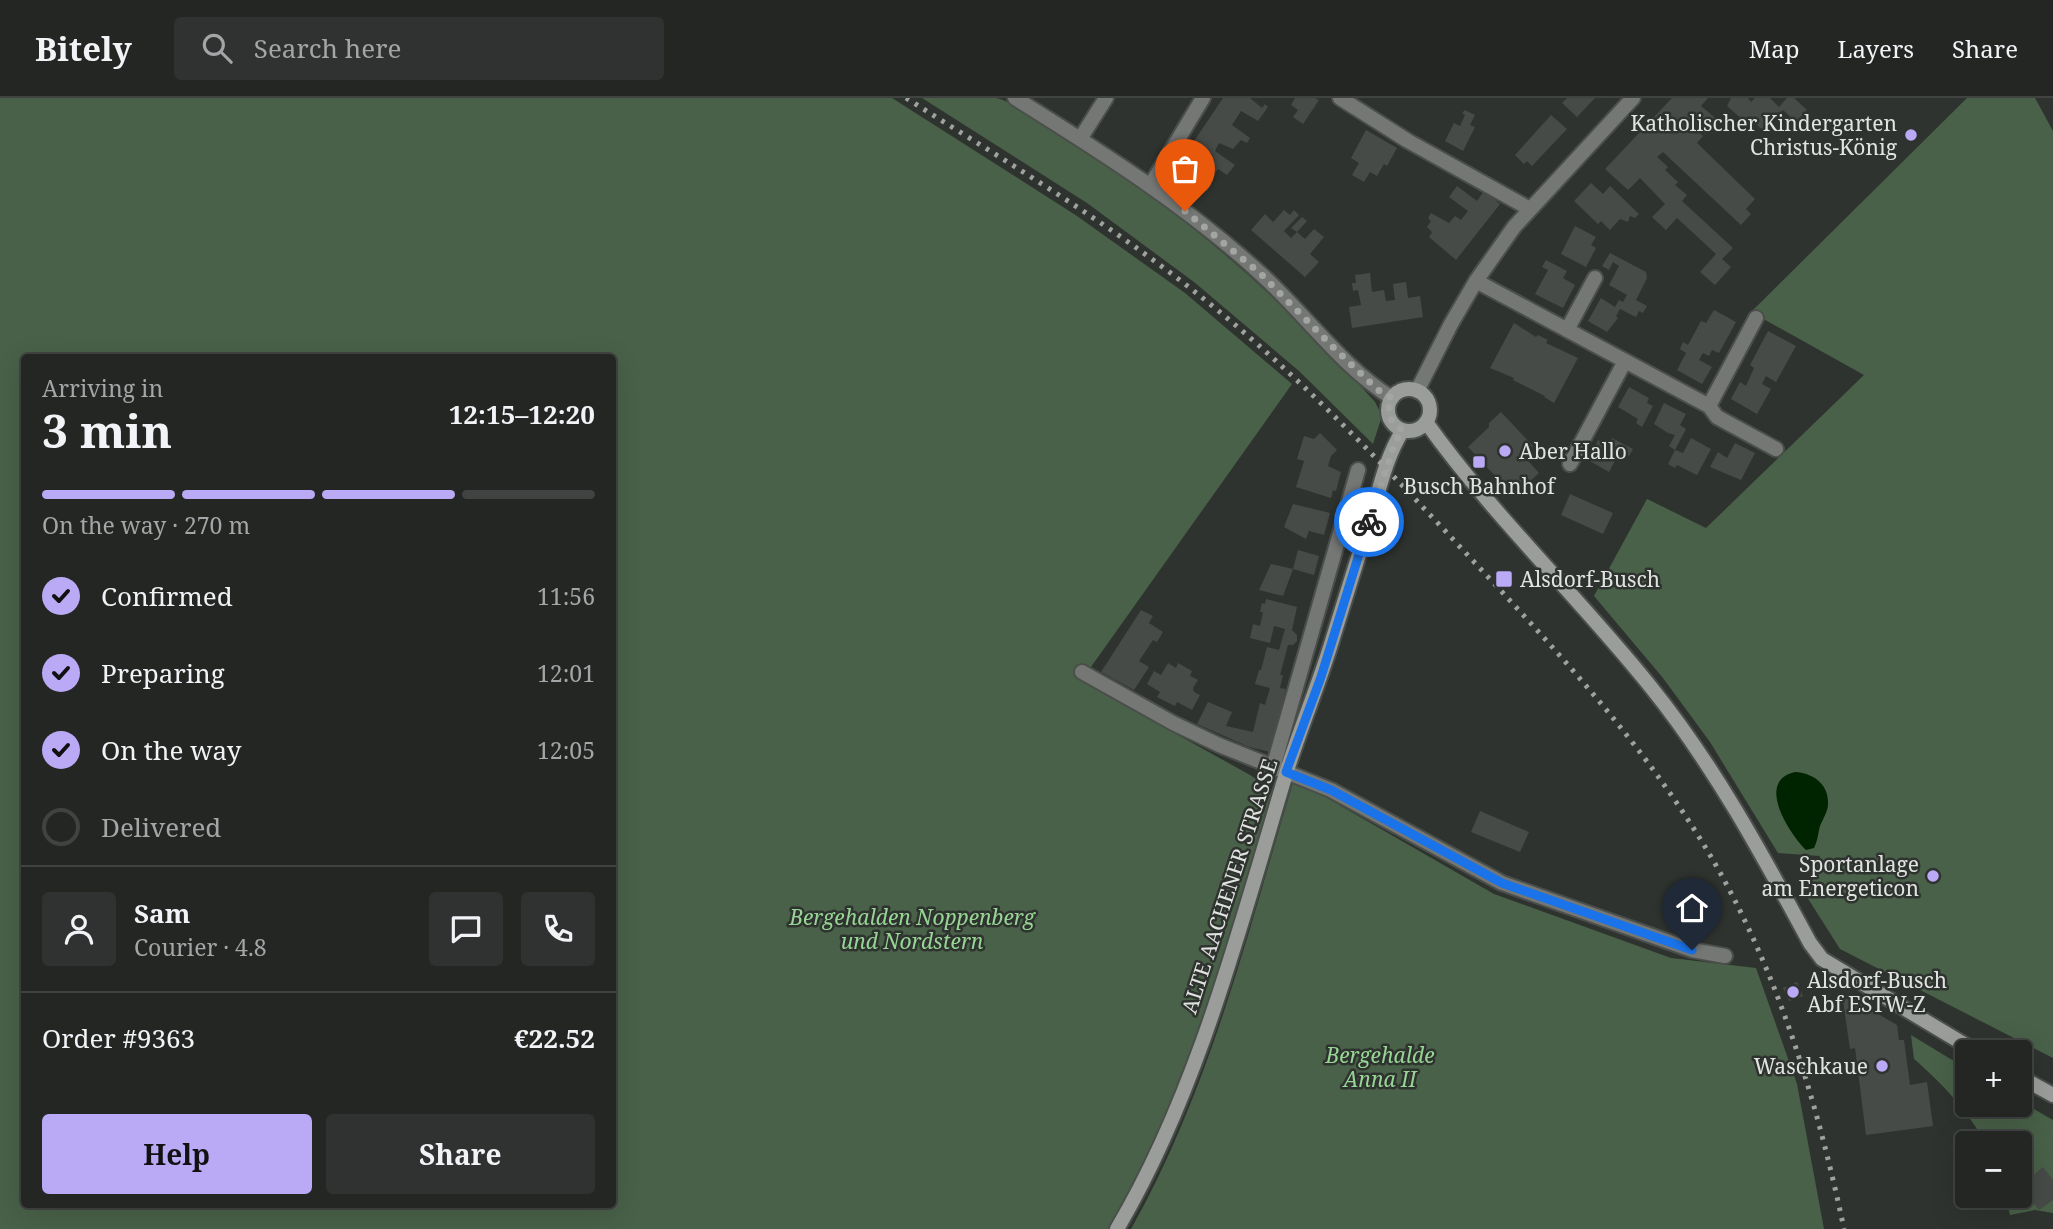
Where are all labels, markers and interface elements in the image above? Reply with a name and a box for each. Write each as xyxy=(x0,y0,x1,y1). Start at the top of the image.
search box xyxy=(174,17,664,80)
text: Bitely xyxy=(35,26,132,71)
icon: search xyxy=(198,29,236,67)
text: Search here xyxy=(254,30,401,66)
text: Map xyxy=(1749,32,1800,65)
text: Layers xyxy=(1838,32,1914,65)
text: Share xyxy=(1952,32,2018,65)
place label: Katholischer Kindergarten Christus-König xyxy=(1631,109,1898,161)
marker: Katholischer Kindergarten Christus-König xyxy=(1903,127,1919,143)
pin xyxy=(1155,139,1215,211)
icon: bag xyxy=(1166,150,1204,188)
text: Arriving in xyxy=(42,372,163,404)
text: 12:15–12:20 xyxy=(449,396,595,432)
text: 3 min xyxy=(42,399,172,461)
place label: Aber Hallo xyxy=(1519,437,1627,465)
marker: Aber Hallo xyxy=(1497,443,1513,459)
marker: Busch Bahnhof xyxy=(1471,454,1487,470)
place label: Busch Bahnhof xyxy=(1403,472,1557,500)
courier xyxy=(1334,487,1404,557)
icon: bike xyxy=(1350,503,1388,541)
text: On the way · 270 m xyxy=(42,509,250,541)
place label: Alsdorf-Busch xyxy=(1520,565,1660,593)
marker: Alsdorf-Busch xyxy=(1494,569,1514,589)
icon: check xyxy=(42,577,80,615)
text: Confirmed xyxy=(101,578,233,614)
text: 11:56 xyxy=(537,580,595,612)
icon: check xyxy=(42,654,80,692)
text: Preparing xyxy=(101,655,225,691)
text: 12:01 xyxy=(537,657,595,689)
icon: check xyxy=(42,731,80,769)
text: On the way xyxy=(101,732,241,768)
text: 12:05 xyxy=(537,734,595,766)
street label: ALTE AACHENER STRASSE xyxy=(1175,755,1283,1017)
text: Delivered xyxy=(101,809,221,845)
place label: Sportanlage am Energeticon xyxy=(1761,850,1919,902)
marker: Sportanlage am Energeticon xyxy=(1925,868,1941,884)
pin xyxy=(1662,878,1722,950)
icon: home xyxy=(1673,889,1711,927)
button: person xyxy=(42,892,116,966)
button: chat xyxy=(429,892,503,966)
button: phone xyxy=(521,892,595,966)
text: Sam xyxy=(134,895,190,931)
park label: Bergehalden Noppenberg und Nordstern xyxy=(788,903,1036,955)
text: Courier · 4.8 xyxy=(134,931,267,963)
place label: Alsdorf-Busch Abf ESTW-Z xyxy=(1807,966,1947,1018)
marker: Alsdorf-Busch Abf ESTW-Z xyxy=(1785,984,1801,1000)
text: Order #9363 xyxy=(42,1020,195,1056)
text: €22.52 xyxy=(514,1020,595,1056)
map controls xyxy=(1955,1040,2032,1208)
button: + xyxy=(1955,1040,2032,1117)
park label: Bergehalde Anna II xyxy=(1324,1041,1435,1093)
place label: Waschkaue xyxy=(1754,1052,1868,1080)
marker: Waschkaue xyxy=(1874,1058,1890,1074)
button: Help xyxy=(42,1114,312,1194)
button: Share xyxy=(326,1114,595,1194)
button: − xyxy=(1955,1131,2032,1208)

